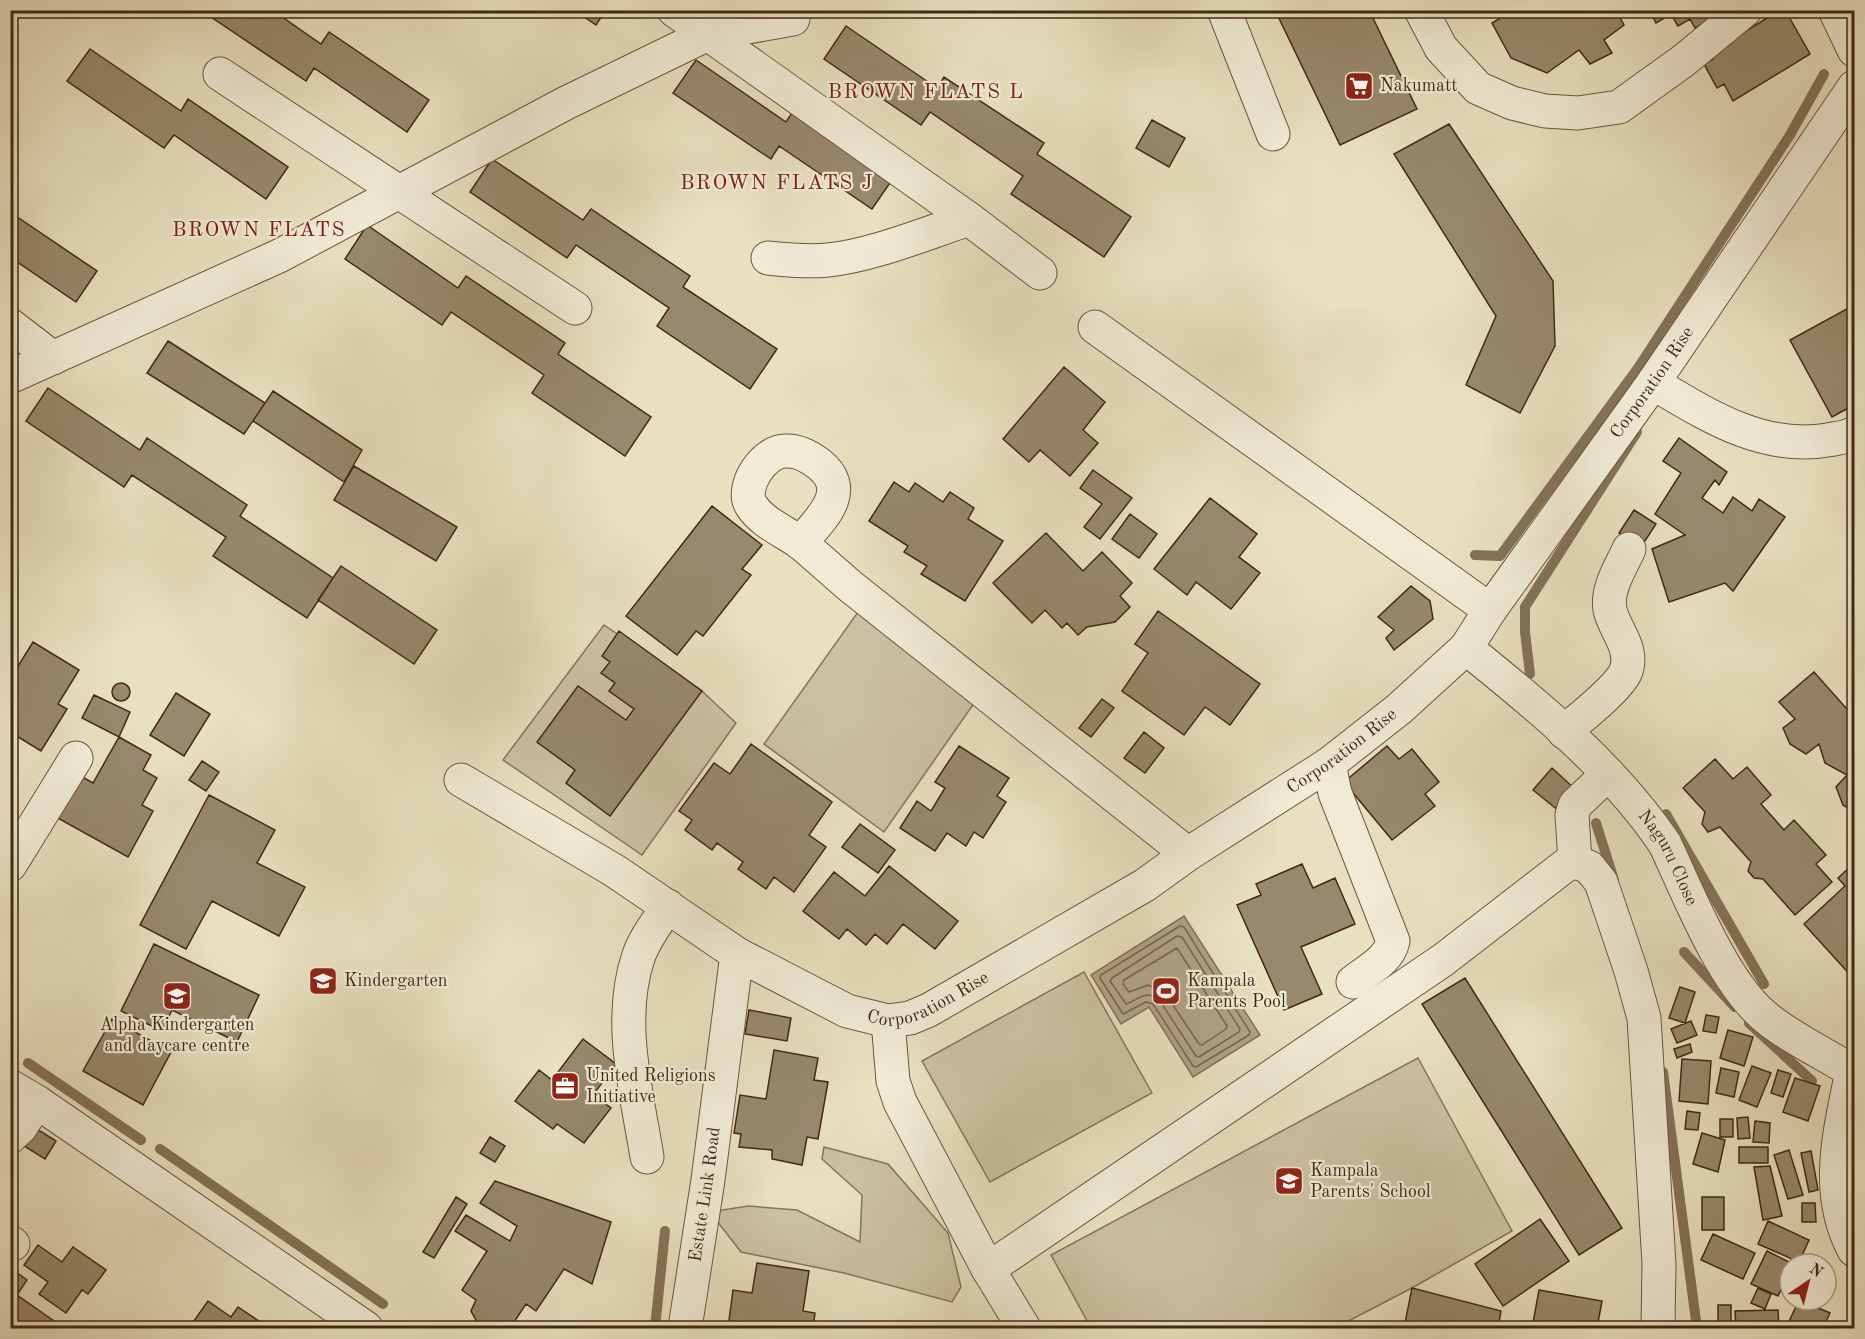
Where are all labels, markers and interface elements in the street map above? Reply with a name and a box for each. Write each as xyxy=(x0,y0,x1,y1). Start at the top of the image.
supermarket icon: Nakumatt xyxy=(1343,70,1375,102)
place label: Nakumatt xyxy=(1380,77,1458,95)
district label: BROWN FLATS L xyxy=(828,82,1024,103)
district label: BROWN FLATS J xyxy=(680,173,874,194)
district label: BROWN FLATS xyxy=(172,220,346,241)
street label: Corporation Rise xyxy=(1607,324,1697,442)
street label: Corporation Rise xyxy=(1284,705,1400,797)
street label: Naguru Close xyxy=(1635,807,1701,908)
school or university icon: Kindergarten xyxy=(307,965,339,997)
street label: Corporation Rise xyxy=(865,968,992,1030)
place label: Kindergarten xyxy=(344,972,448,990)
place label: Kampala Parents Pool xyxy=(1187,972,1286,1011)
sports icon: Kampala Parents Pool xyxy=(1150,975,1182,1007)
school or university icon: Alpha Kindergarten and daycare centre xyxy=(161,980,193,1012)
place label: Alpha Kindergarten and daycare centre xyxy=(99,1016,255,1055)
place label: United Religions Initiative xyxy=(586,1067,716,1106)
office icon: United Religions Initiative xyxy=(549,1070,581,1102)
street label: Estate Link Road xyxy=(686,1126,724,1263)
place label: Kampala Parents' School xyxy=(1310,1162,1431,1201)
school or university icon: Kampala Parents' School xyxy=(1273,1165,1305,1197)
north arrow xyxy=(1778,1252,1838,1312)
text: N xyxy=(1806,1261,1826,1282)

